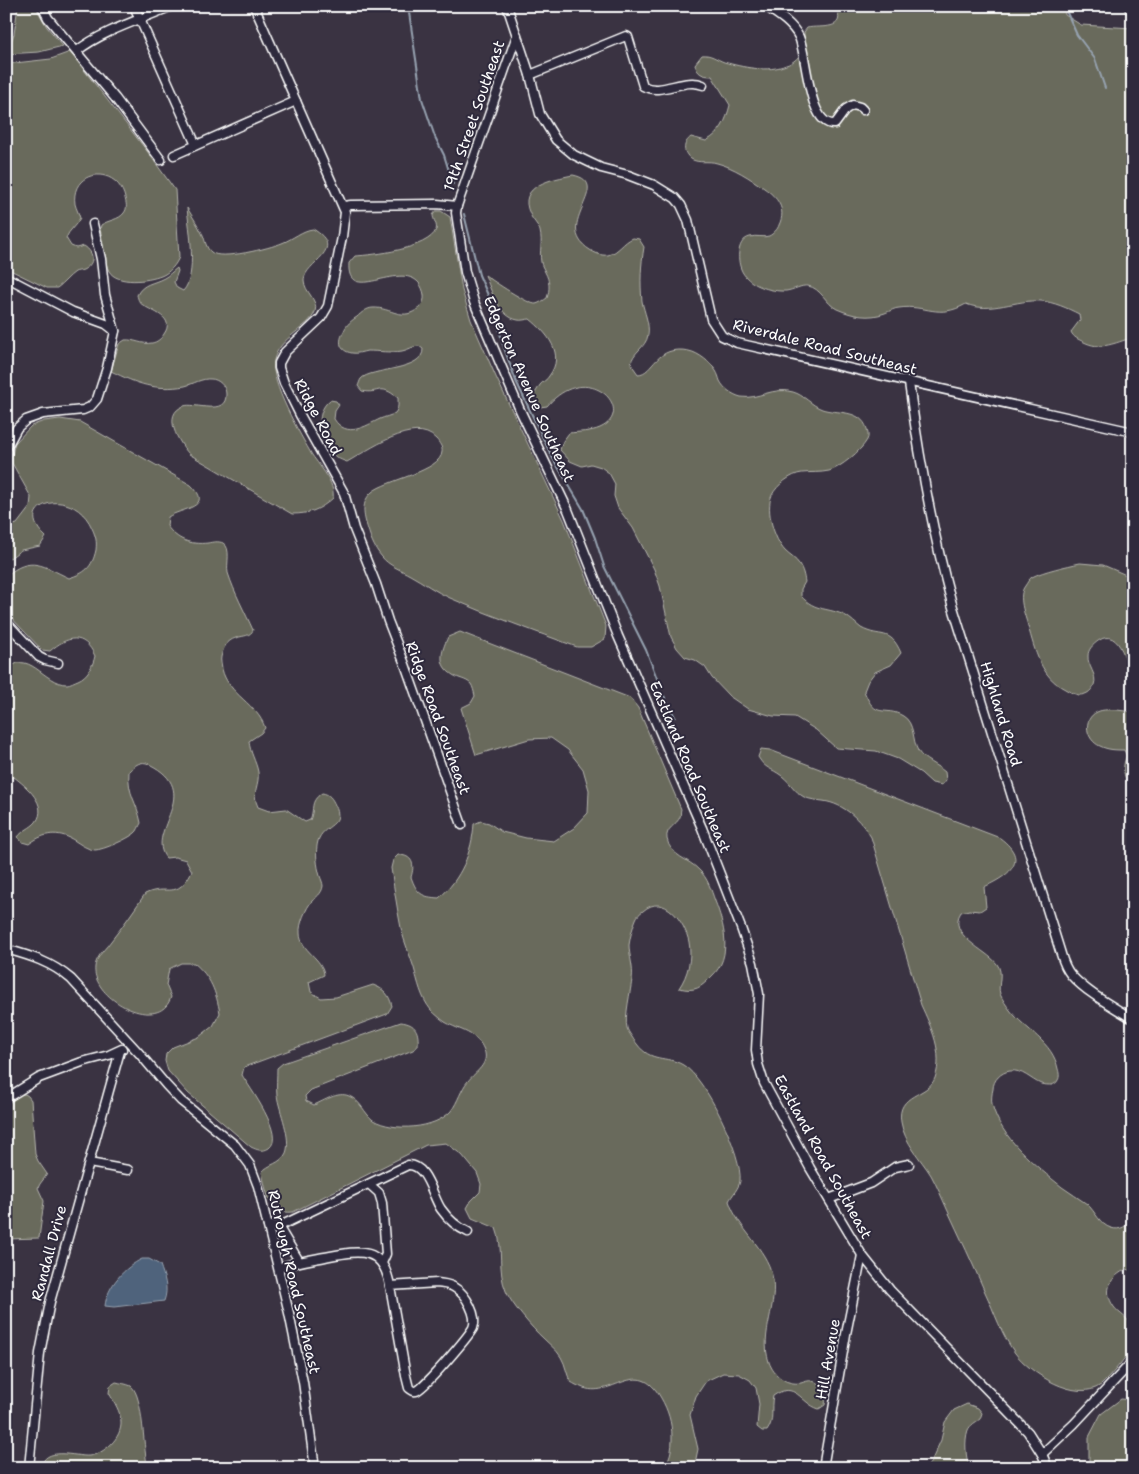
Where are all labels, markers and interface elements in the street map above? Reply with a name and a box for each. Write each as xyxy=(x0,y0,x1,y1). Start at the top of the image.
street label: 19th Street Southeast xyxy=(439,38,509,194)
street label: Edgerton Avenue Southeast xyxy=(479,293,579,485)
street label: Riverdale Road Southeast xyxy=(731,314,919,380)
street label: Ridge Road xyxy=(289,375,347,459)
street label: Ridge Road Southeast xyxy=(401,639,475,797)
street label: Highland Road xyxy=(976,659,1027,769)
street label: Eastland Road Southeast xyxy=(645,678,735,856)
street label: Eastland Road Southeast xyxy=(769,1071,877,1243)
street label: Rutrough Road Southeast xyxy=(263,1188,325,1376)
street label: Randall Drive xyxy=(27,1203,71,1303)
street label: Hill Avenue xyxy=(811,1317,845,1401)

